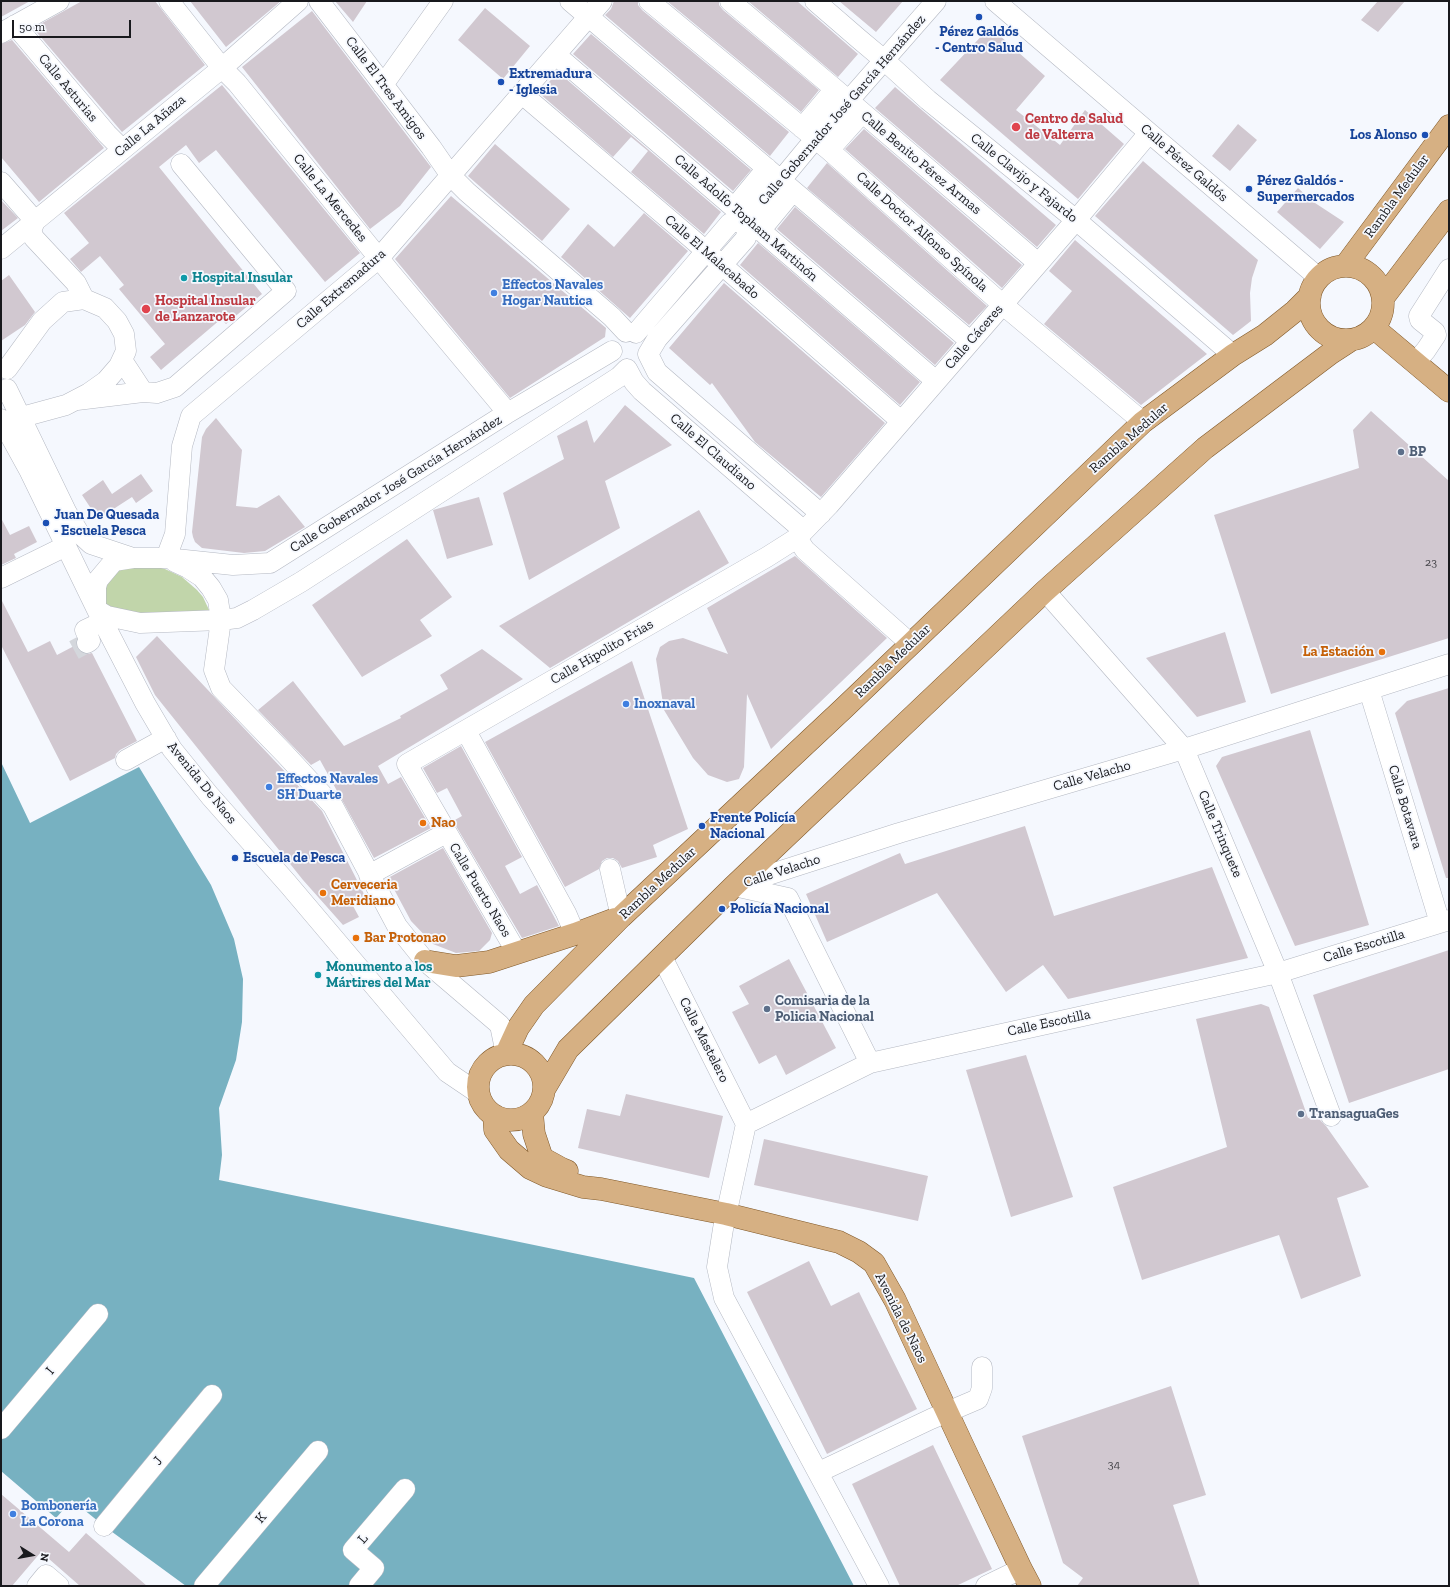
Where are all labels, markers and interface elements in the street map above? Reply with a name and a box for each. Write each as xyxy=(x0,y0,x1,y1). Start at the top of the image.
street label: Calle Gobernador José García Hernández xyxy=(755,11,929,209)
scale bar xyxy=(14,12,133,38)
marker: Pérez Galdós - Centro Salud xyxy=(974,12,984,22)
text: 50 m xyxy=(19,20,45,34)
place label: Pérez Galdós - Centro Salud xyxy=(935,24,1023,56)
street label: Calle El Tres Amigos xyxy=(342,33,430,143)
street label: Calle Asturias xyxy=(35,50,101,126)
place label: Extremadura - Iglesia xyxy=(509,66,592,98)
marker: Extremadura - Iglesia xyxy=(496,77,506,87)
street label: Calle La Añaza xyxy=(111,91,189,161)
street label: Calle Benito Pérez Armas xyxy=(857,108,985,218)
place label: Centro de Salud de Valterra xyxy=(1025,111,1123,144)
street label: Calle Pérez Galdós xyxy=(1137,120,1231,206)
marker: Centro de Salud de Valterra xyxy=(1010,121,1022,133)
place label: Los Alonso xyxy=(1350,127,1417,143)
street label: Calle Clavijo y Fajardo xyxy=(967,130,1081,226)
marker: Los Alonso xyxy=(1420,130,1430,140)
street label: Calle La Mercedes xyxy=(289,151,371,245)
street label: Calle Adolfo Topham Martinón xyxy=(671,151,821,285)
street label: Rambla Medular xyxy=(1361,151,1433,241)
street label: Calle Doctor Alfonso Spínola xyxy=(853,168,991,296)
place label: Pérez Galdós - Supermercados xyxy=(1257,173,1355,206)
marker: Pérez Galdós - Supermercados xyxy=(1244,184,1254,194)
street label: Calle El Malacabado xyxy=(661,211,763,303)
street label: Calle Extremadura xyxy=(293,246,389,332)
place label: Hospital Insular xyxy=(192,270,293,286)
marker: Hospital Insular xyxy=(179,273,189,283)
place label: Effectos Navales Hogar Nautica xyxy=(502,277,603,310)
marker: Effectos Navales Hogar Nautica xyxy=(489,288,499,298)
place label: Hospital Insular de Lanzarote xyxy=(155,293,256,326)
street label: Calle Cáceres xyxy=(941,301,1007,373)
marker: Hospital Insular de Lanzarote xyxy=(140,303,152,315)
street label: Rambla Medular xyxy=(1086,399,1172,477)
street label: Calle El Claudiano xyxy=(666,410,760,494)
street label: Calle Gobernador José García Hernández xyxy=(287,412,505,556)
place label: BP xyxy=(1409,444,1426,460)
marker: BP xyxy=(1396,447,1406,457)
place label: Juan De Quesada - Escuela Pesca xyxy=(54,507,159,540)
marker: Juan De Quesada - Escuela Pesca xyxy=(41,518,51,528)
house number: 23 xyxy=(1425,556,1437,570)
street label: Calle Hipolito Frias xyxy=(548,616,656,688)
street label: Rambla Medular xyxy=(852,621,934,701)
place label: La Estación xyxy=(1303,644,1374,660)
marker: La Estación xyxy=(1377,647,1387,657)
place label: Inoxnaval xyxy=(634,696,695,712)
marker: Inoxnaval xyxy=(621,699,631,709)
street label: Avenida De Naos xyxy=(164,738,240,828)
street label: Calle Velacho xyxy=(1051,757,1133,795)
street label: Calle Botavara xyxy=(1384,763,1426,851)
place label: Effectos Navales SH Duarte xyxy=(277,771,378,804)
marker: Effectos Navales SH Duarte xyxy=(264,782,274,792)
street label: Calle Trinquete xyxy=(1194,788,1246,880)
place label: Frente Policía Nacional xyxy=(710,810,796,842)
place label: Nao xyxy=(431,815,456,831)
marker: Nao xyxy=(418,818,428,828)
marker: Frente Policía Nacional xyxy=(697,821,707,831)
street label: Calle Puerto Naos xyxy=(445,840,515,940)
street label: Rambla Medular xyxy=(616,843,700,923)
place label: Escuela de Pesca xyxy=(243,850,345,866)
street label: Calle Velacho xyxy=(741,851,823,891)
marker: Escuela de Pesca xyxy=(230,853,240,863)
place label: Cerveceria Meridiano xyxy=(331,877,398,910)
marker: Cerveceria Meridiano xyxy=(318,888,328,898)
place label: Policía Nacional xyxy=(730,901,829,917)
marker: Policía Nacional xyxy=(717,904,727,914)
street label: Calle Escotilla xyxy=(1321,926,1407,966)
place label: Bar Protonao xyxy=(364,930,446,946)
marker: Bar Protonao xyxy=(351,933,361,943)
place label: Monumento a los Mártires del Mar xyxy=(326,959,432,992)
marker: Monumento a los Mártires del Mar xyxy=(313,970,323,980)
place label: Comisaria de la Policia Nacional xyxy=(775,993,874,1026)
street label: Calle Mastelero xyxy=(675,995,733,1085)
marker: Comisaria de la Policia Nacional xyxy=(762,1004,772,1014)
street label: Calle Escotilla xyxy=(1006,1006,1092,1040)
place label: TransaguaGes xyxy=(1309,1106,1399,1122)
marker: TransaguaGes xyxy=(1296,1109,1306,1119)
street label: Avenida de Naos xyxy=(871,1270,931,1366)
street label: I xyxy=(42,1364,58,1378)
street label: J xyxy=(150,1453,166,1469)
house number: 34 xyxy=(1108,1458,1120,1472)
place label: Bombonería La Corona xyxy=(21,1498,97,1530)
marker: Bombonería La Corona xyxy=(8,1509,18,1519)
street label: K xyxy=(252,1509,270,1527)
street label: L xyxy=(354,1531,372,1547)
north arrow xyxy=(12,1535,52,1575)
text: N xyxy=(37,1552,51,1563)

